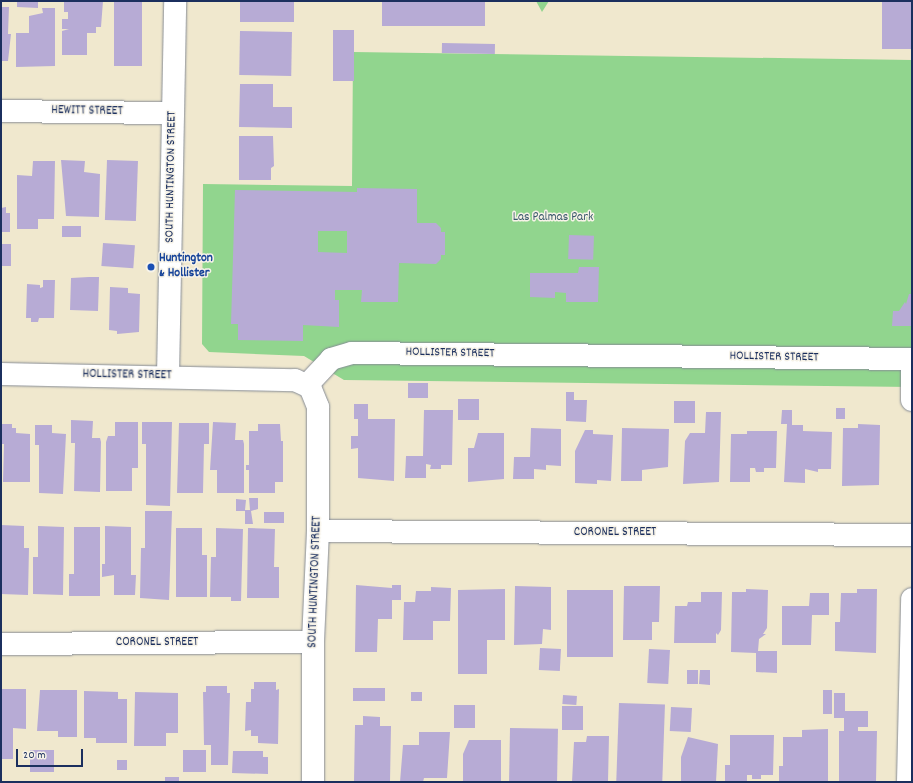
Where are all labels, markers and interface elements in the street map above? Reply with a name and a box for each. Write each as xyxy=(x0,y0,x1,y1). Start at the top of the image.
street label: HEWITT STREET xyxy=(51,104,123,120)
street label: SOUTH HUNTINGTON STREET xyxy=(163,111,181,243)
park label: Las Palmas Park xyxy=(513,210,593,226)
place label: Huntington & Hollister xyxy=(159,252,213,283)
marker: Huntington & Hollister xyxy=(146,262,156,272)
street label: HOLLISTER STREET xyxy=(405,345,495,363)
street label: HOLLISTER STREET xyxy=(729,349,819,367)
street label: HOLLISTER STREET xyxy=(82,367,172,385)
street label: SOUTH HUNTINGTON STREET xyxy=(306,516,326,648)
street label: CORONEL STREET xyxy=(574,525,656,541)
street label: CORONEL STREET xyxy=(116,635,198,651)
scale bar xyxy=(18,741,85,767)
text: 20 m xyxy=(23,747,46,764)

